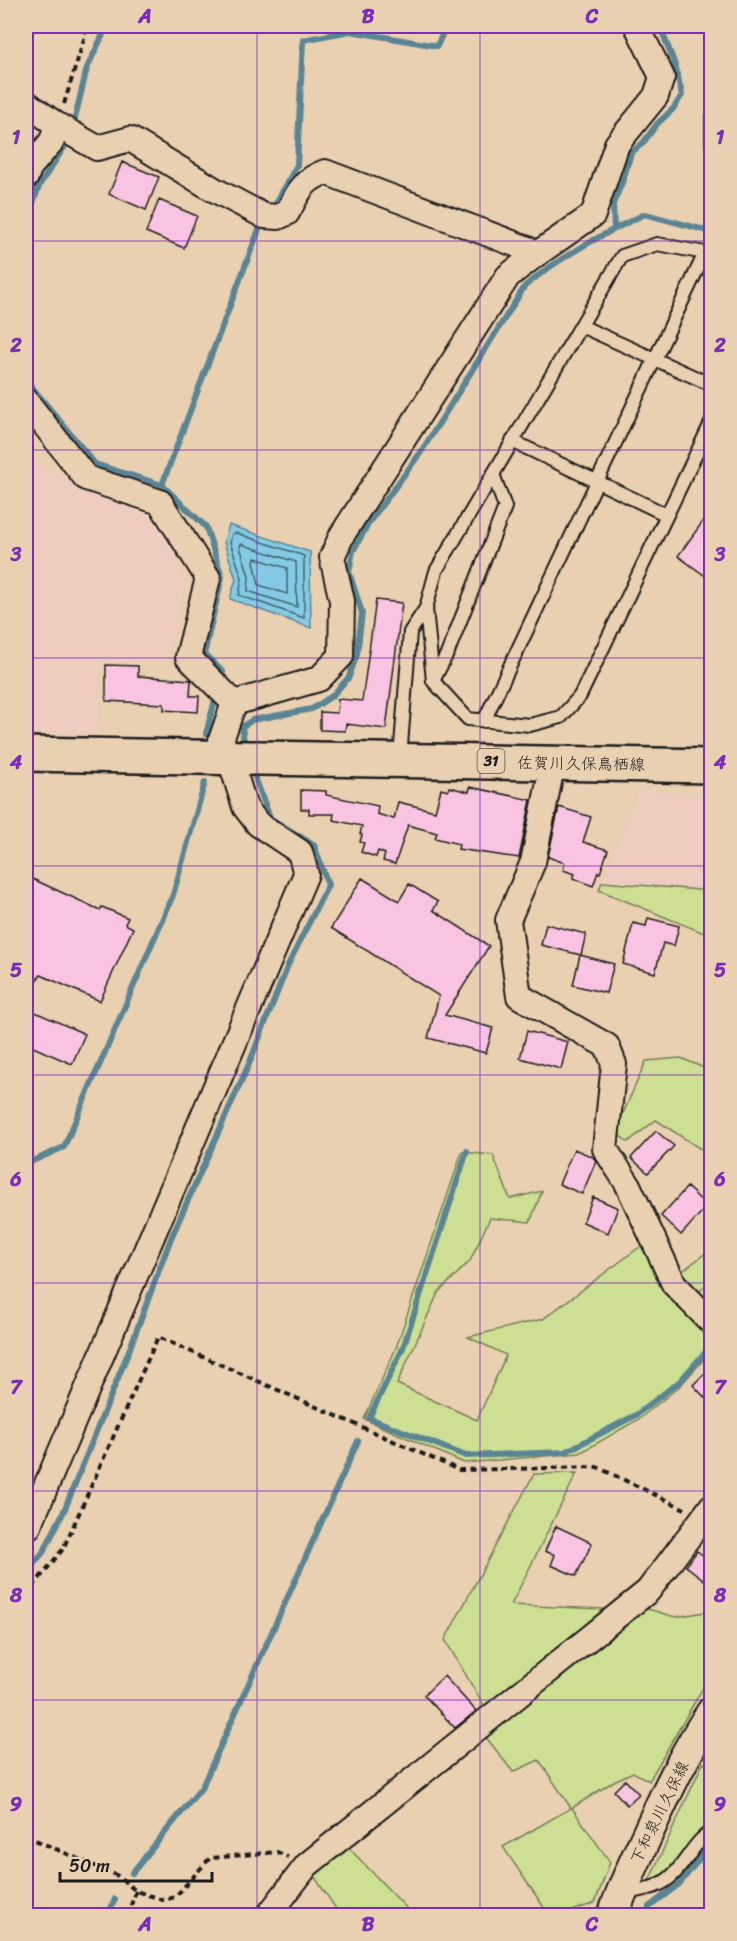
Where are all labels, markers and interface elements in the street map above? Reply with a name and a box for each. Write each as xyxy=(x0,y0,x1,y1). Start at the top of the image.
text: A xyxy=(137,0,152,34)
text: B xyxy=(362,0,375,34)
text: C xyxy=(585,0,599,34)
text: 1 xyxy=(12,120,21,155)
text: 1 xyxy=(716,120,725,155)
text: 2 xyxy=(9,328,22,363)
text: 2 xyxy=(713,328,726,363)
text: 3 xyxy=(10,537,22,572)
text: 3 xyxy=(714,537,726,572)
text: 4 xyxy=(9,745,23,780)
text: 4 xyxy=(713,745,727,780)
street label: 佐賀川久保鳥栖線 xyxy=(517,748,645,779)
road number: 31 xyxy=(478,749,504,773)
text: 5 xyxy=(10,953,22,988)
text: 5 xyxy=(714,953,726,988)
text: 6 xyxy=(9,1162,22,1197)
text: 6 xyxy=(713,1162,726,1197)
text: 7 xyxy=(10,1370,23,1405)
text: 7 xyxy=(714,1370,727,1405)
text: 8 xyxy=(9,1578,23,1613)
text: 8 xyxy=(713,1578,727,1613)
street label: 下和泉川久保線 xyxy=(622,1756,697,1869)
text: 9 xyxy=(10,1787,22,1822)
text: 9 xyxy=(714,1787,726,1822)
scale bar xyxy=(60,1845,212,1883)
text: 50 m xyxy=(69,1850,110,1882)
text: A xyxy=(137,1907,152,1941)
text: B xyxy=(362,1907,375,1941)
text: C xyxy=(585,1907,599,1941)

